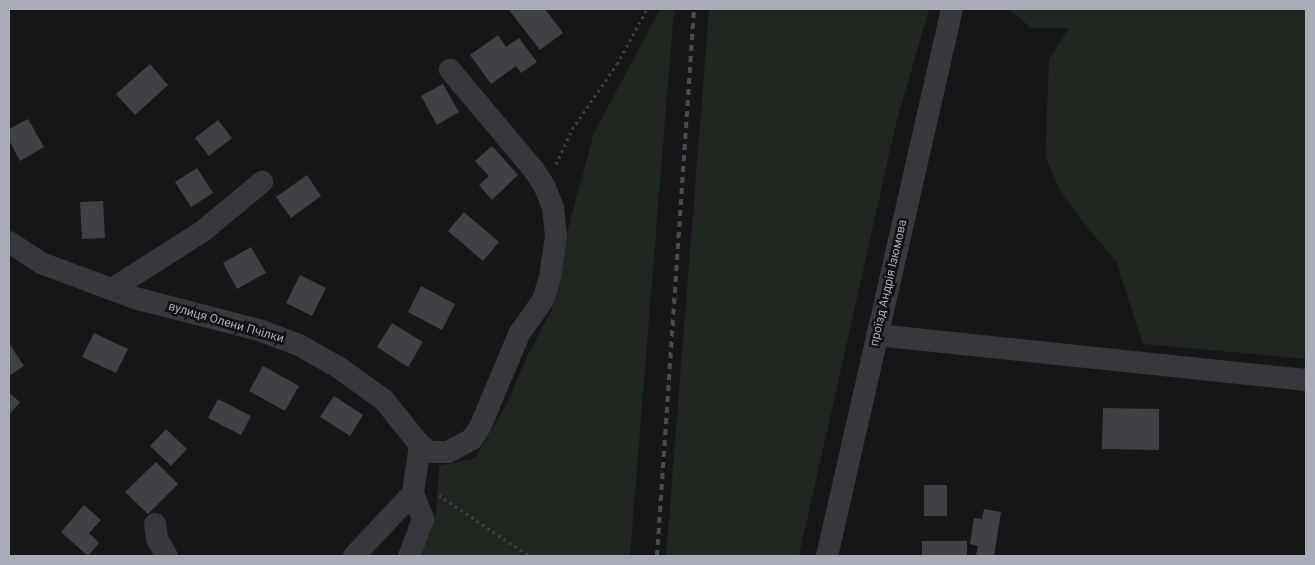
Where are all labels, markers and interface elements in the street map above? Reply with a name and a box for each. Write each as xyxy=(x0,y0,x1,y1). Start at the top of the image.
street label: проїзд Андрія Ізюмова xyxy=(867,218,911,348)
street label: вулиця Олени Пчілки xyxy=(167,300,285,346)

